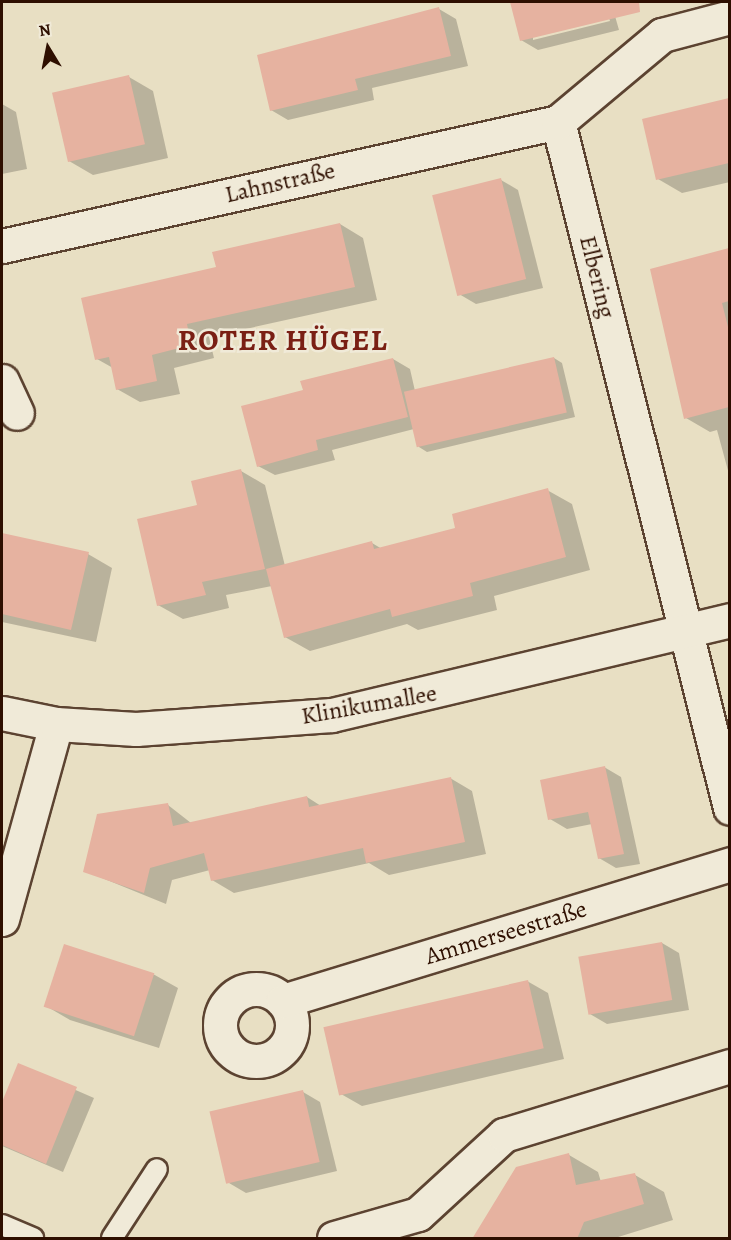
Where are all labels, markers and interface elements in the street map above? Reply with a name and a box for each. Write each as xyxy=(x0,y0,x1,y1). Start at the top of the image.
north arrow xyxy=(18,18,78,78)
text: N xyxy=(37,18,53,42)
street label: Lahnstraße xyxy=(222,156,338,210)
street label: Elbering xyxy=(573,233,621,321)
district label: ROTER HÜGEL xyxy=(178,322,388,358)
street label: Klinikumallee xyxy=(299,679,439,731)
street label: Ammerseestraße xyxy=(422,895,590,971)

